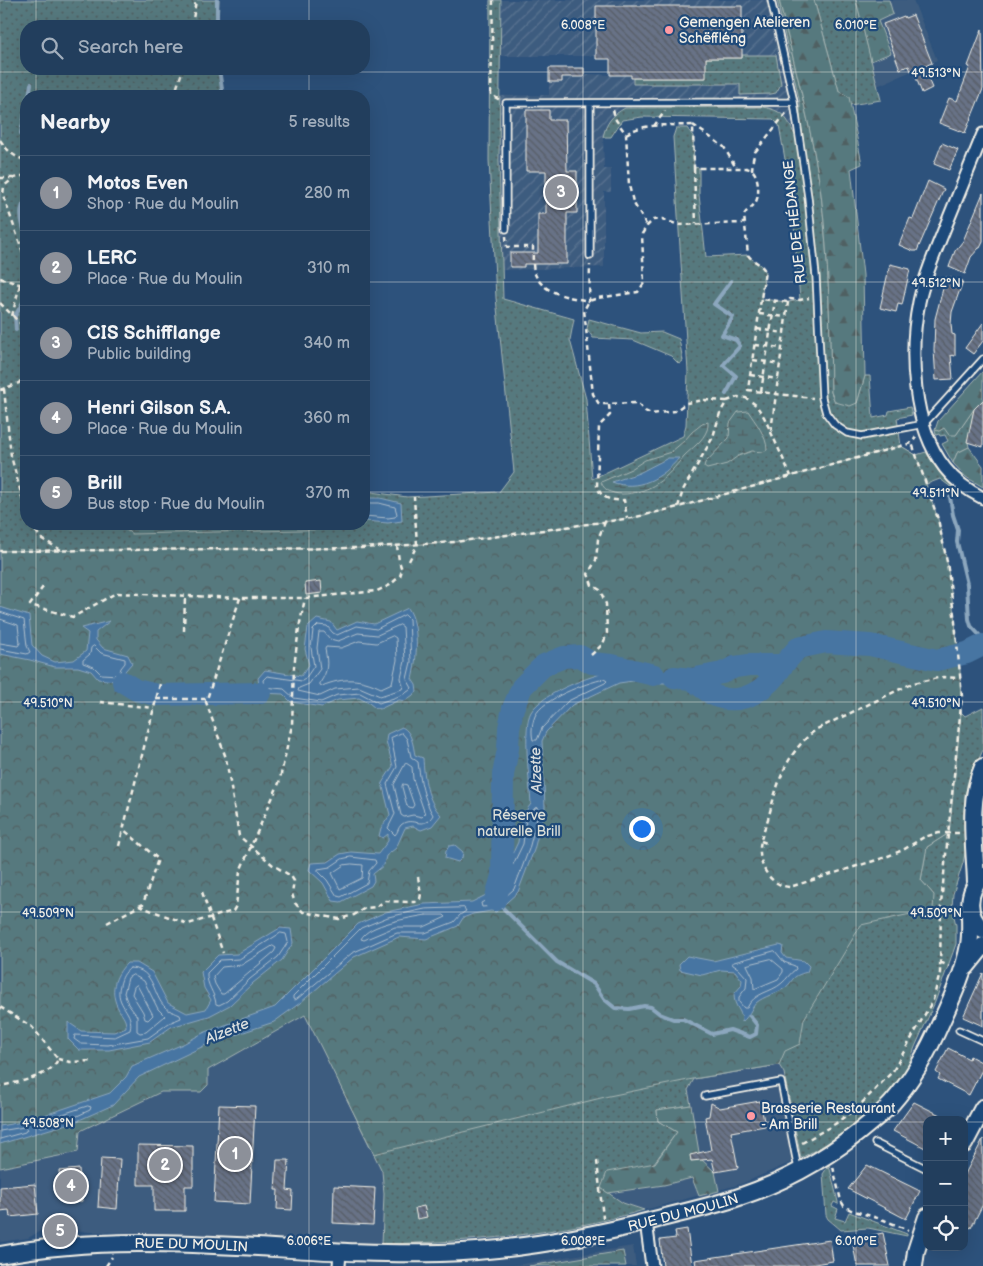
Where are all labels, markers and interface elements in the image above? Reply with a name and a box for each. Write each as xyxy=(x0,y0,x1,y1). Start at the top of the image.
place label: Gemengen Atelieren Schëffléng xyxy=(679,14,810,47)
text: 6.008°E xyxy=(561,18,605,33)
text: 6.010°E xyxy=(835,18,877,33)
search box xyxy=(20,20,370,75)
marker: Gemengen Atelieren Schëffléng xyxy=(663,24,675,36)
icon: search xyxy=(38,34,66,62)
text: Search here xyxy=(78,36,183,59)
text: 49.513°N xyxy=(911,66,961,81)
text: Nearby xyxy=(40,110,110,135)
text: 5 results xyxy=(288,113,350,132)
street label: RUE DE HÉDANGE xyxy=(779,159,809,285)
text: Motos Even xyxy=(87,172,188,195)
pin: 3 xyxy=(545,173,577,211)
text: 1 xyxy=(53,184,59,203)
text: 280 m xyxy=(304,184,350,203)
text: Shop · Rue du Moulin xyxy=(87,195,239,214)
text: LERC xyxy=(87,247,137,270)
text: 2 xyxy=(51,259,61,278)
text: 310 m xyxy=(307,259,350,278)
text: Place · Rue du Moulin xyxy=(87,270,243,289)
text: 49.512°N xyxy=(911,276,961,291)
text: CIS Schifflange xyxy=(87,322,221,345)
text: 3 xyxy=(51,334,61,353)
text: 340 m xyxy=(303,334,350,353)
text: Public building xyxy=(87,345,191,364)
text: Henri Gilson S.A. xyxy=(87,397,231,420)
text: 4 xyxy=(51,409,61,428)
text: 360 m xyxy=(303,409,350,428)
text: Place · Rue du Moulin xyxy=(87,420,243,439)
text: Brill xyxy=(87,472,122,495)
text: 5 xyxy=(51,484,61,503)
text: 370 m xyxy=(305,484,350,503)
text: 49.511°N xyxy=(912,486,960,501)
text: Bus stop · Rue du Moulin xyxy=(87,495,265,514)
text: 49.510°N xyxy=(23,696,73,711)
text: 49.510°N xyxy=(911,696,961,711)
water label: Alzette xyxy=(526,746,547,794)
park label: Réserve naturelle Brill xyxy=(477,807,561,840)
your location xyxy=(629,816,655,842)
text: 49.509°N xyxy=(22,906,74,921)
text: 49.509°N xyxy=(910,906,962,921)
water label: Alzette xyxy=(201,1014,252,1049)
place label: Brasserie Restaurant - Am Brill xyxy=(761,1100,896,1133)
marker: Brasserie Restaurant - Am Brill xyxy=(745,1110,757,1122)
text: 49.508°N xyxy=(22,1116,74,1131)
map controls xyxy=(923,1116,968,1251)
button: + xyxy=(923,1116,968,1161)
pin: 1 xyxy=(219,1135,251,1173)
pin: 2 xyxy=(149,1146,181,1184)
button: − xyxy=(923,1161,968,1206)
pin: 4 xyxy=(55,1167,87,1205)
street label: RUE DU MOULIN xyxy=(626,1190,741,1235)
button: locate xyxy=(923,1206,968,1251)
pin: 5 xyxy=(44,1212,76,1250)
text: 6.006°E xyxy=(287,1234,331,1249)
text: 6.008°E xyxy=(561,1234,605,1249)
text: 6.010°E xyxy=(835,1234,877,1249)
street label: RUE DU MOULIN xyxy=(135,1235,248,1255)

